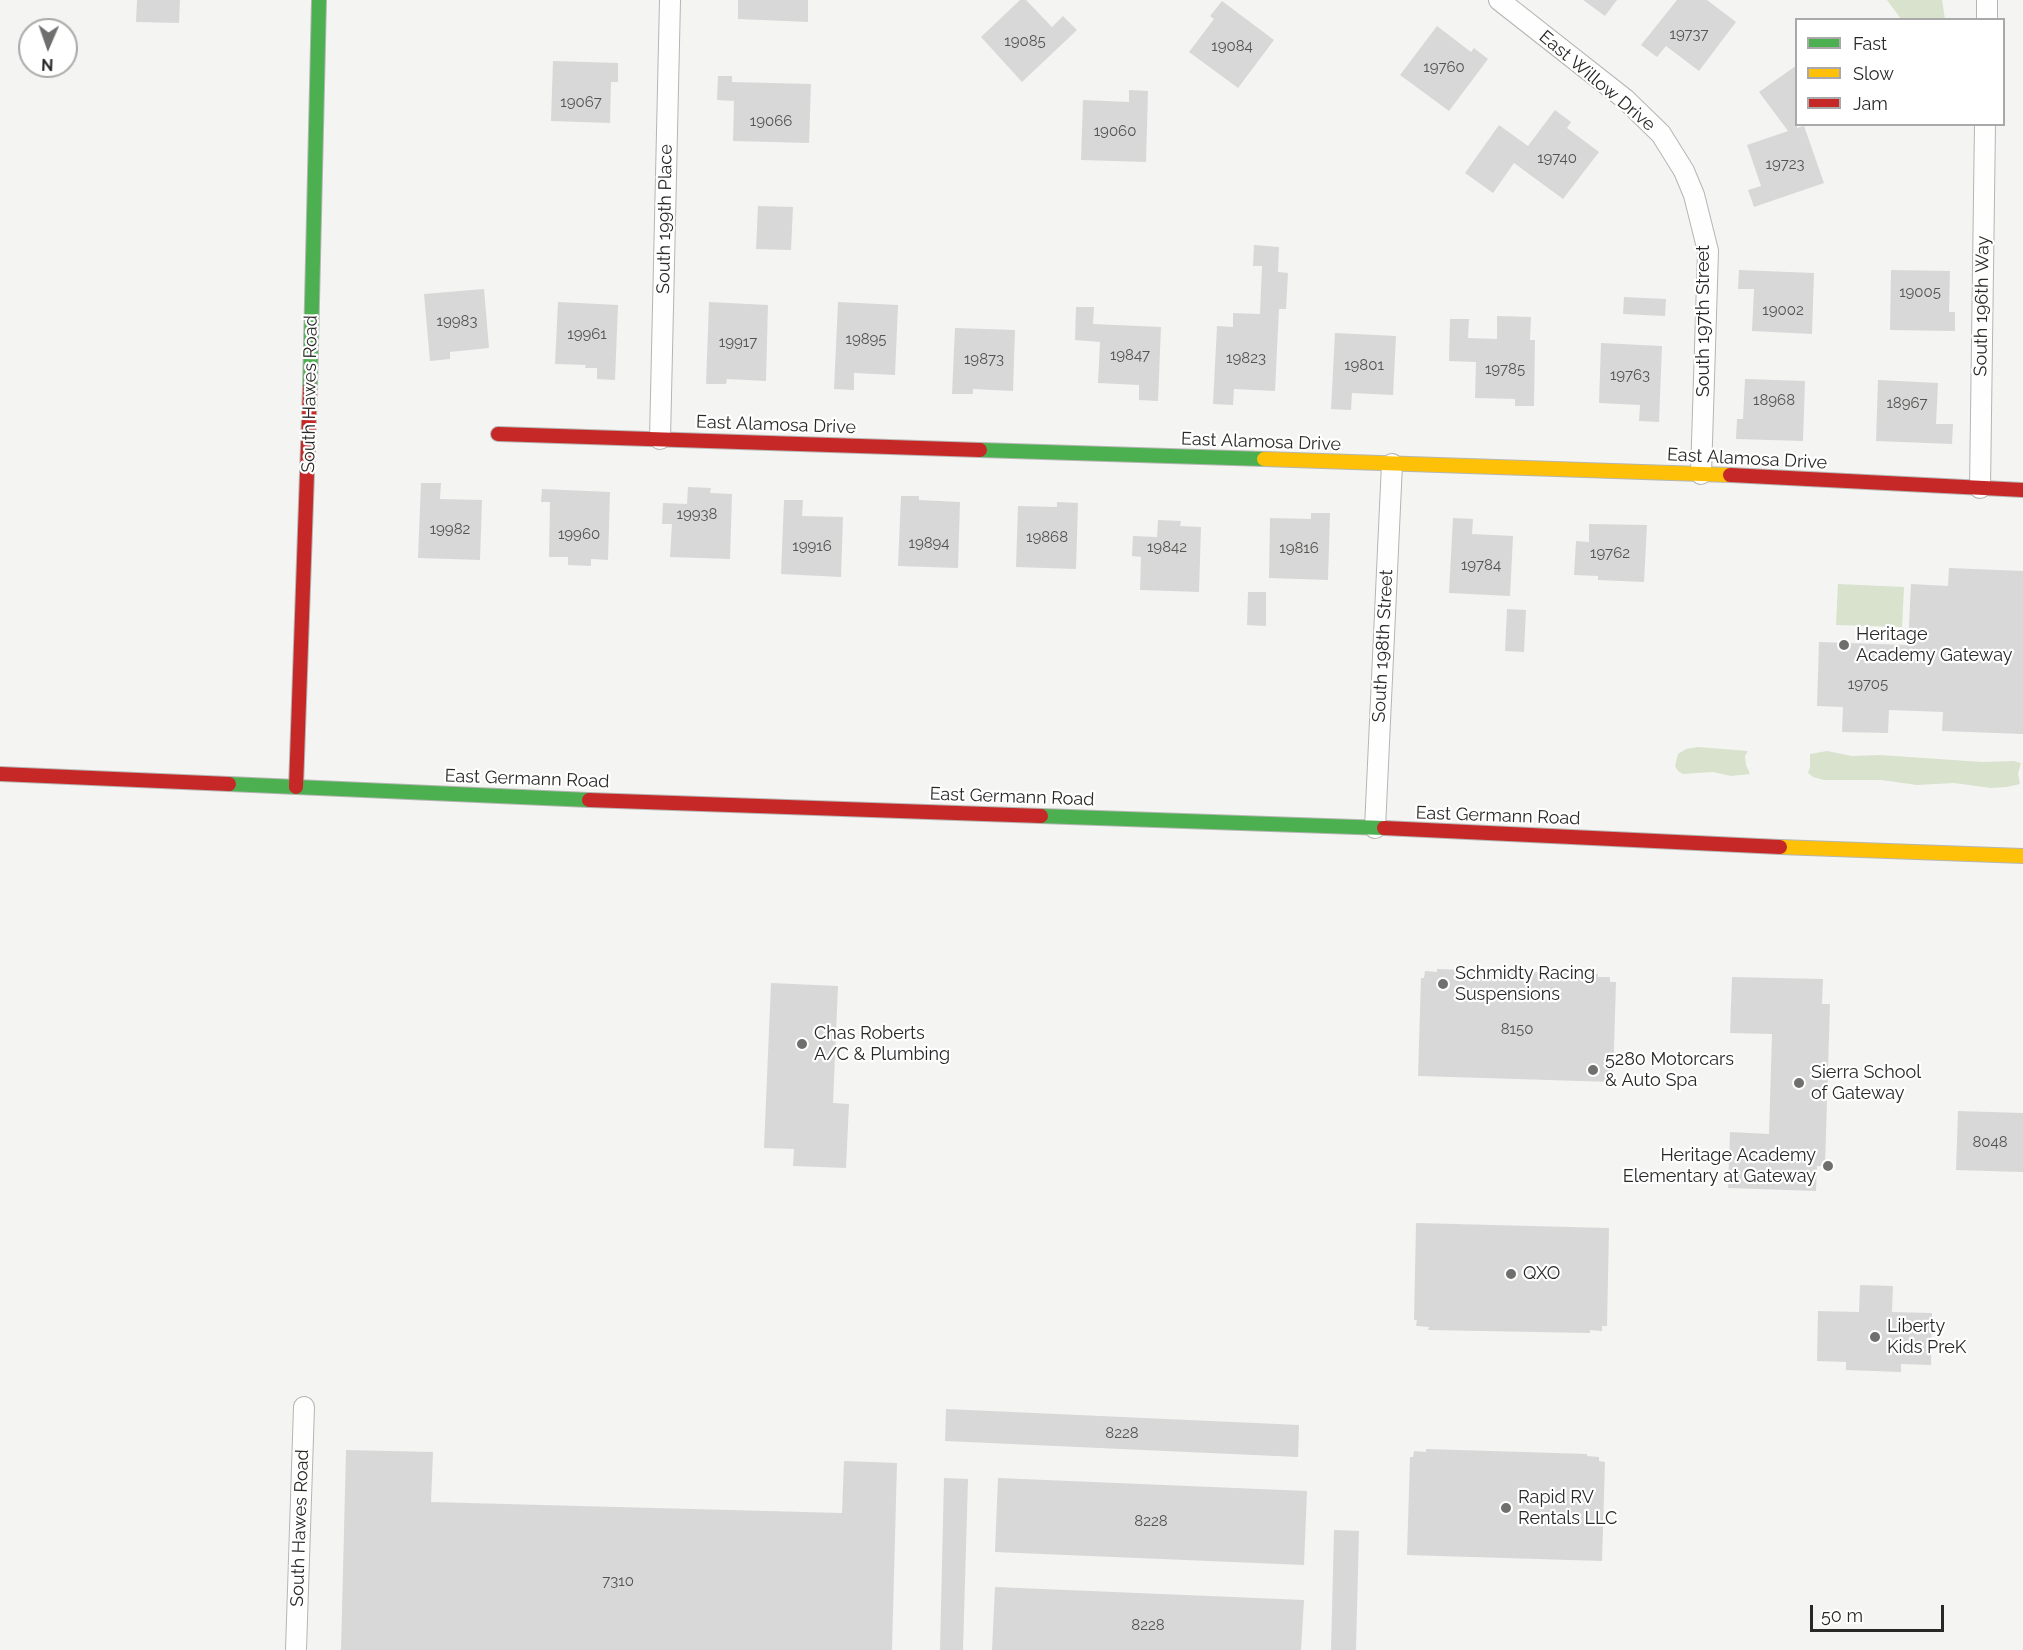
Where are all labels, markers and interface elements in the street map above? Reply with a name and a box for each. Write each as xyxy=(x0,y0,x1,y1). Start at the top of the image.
north arrow xyxy=(18,18,78,78)
legend xyxy=(1795,18,2005,126)
house number: 19737 xyxy=(1669,25,1709,43)
street label: East Willow Drive xyxy=(1534,26,1660,136)
house number: 19085 xyxy=(1004,32,1046,50)
text: Fast xyxy=(1853,33,1887,54)
house number: 19084 xyxy=(1211,37,1253,55)
text: N xyxy=(41,55,54,74)
house number: 19760 xyxy=(1423,58,1465,76)
text: Slow xyxy=(1853,63,1894,84)
house number: 19067 xyxy=(560,93,602,111)
text: Jam xyxy=(1853,93,1888,114)
house number: 19066 xyxy=(750,112,792,130)
house number: 19060 xyxy=(1094,122,1136,140)
street label: South 199th Place xyxy=(653,144,677,294)
house number: 19740 xyxy=(1537,149,1577,167)
house number: 19723 xyxy=(1766,155,1804,173)
street label: South 196th Way xyxy=(1970,235,1994,377)
street label: South 197th Street xyxy=(1693,245,1715,397)
house number: 19005 xyxy=(1899,283,1941,301)
house number: 19002 xyxy=(1762,301,1804,319)
house number: 19983 xyxy=(437,312,477,330)
street label: South Hawes Road xyxy=(298,315,322,473)
house number: 19961 xyxy=(567,325,607,343)
house number: 19895 xyxy=(845,330,887,348)
house number: 19917 xyxy=(719,333,757,351)
house number: 19847 xyxy=(1110,346,1150,364)
house number: 19823 xyxy=(1226,349,1266,367)
house number: 19873 xyxy=(964,350,1004,368)
house number: 19801 xyxy=(1344,356,1384,374)
house number: 19785 xyxy=(1485,360,1525,378)
house number: 19763 xyxy=(1610,366,1650,384)
house number: 18968 xyxy=(1753,391,1795,409)
house number: 18967 xyxy=(1886,394,1928,412)
street label: East Alamosa Drive xyxy=(696,411,856,439)
street label: East Alamosa Drive xyxy=(1181,428,1341,456)
street label: East Alamosa Drive xyxy=(1666,444,1828,474)
house number: 19938 xyxy=(677,505,717,523)
house number: 19982 xyxy=(430,520,470,538)
house number: 19960 xyxy=(558,525,600,543)
house number: 19868 xyxy=(1026,528,1068,546)
house number: 19894 xyxy=(908,534,950,552)
house number: 19916 xyxy=(792,537,832,555)
house number: 19842 xyxy=(1147,538,1187,556)
house number: 19816 xyxy=(1279,539,1319,557)
house number: 19762 xyxy=(1590,544,1630,562)
house number: 19784 xyxy=(1461,556,1501,574)
street label: South 198th Street xyxy=(1368,569,1398,723)
place label: Heritage Academy Gateway xyxy=(1856,624,2013,666)
marker: Heritage Academy Gateway xyxy=(1837,638,1851,652)
house number: 19705 xyxy=(1848,675,1888,693)
street label: East Germann Road xyxy=(444,765,610,793)
street label: East Germann Road xyxy=(929,783,1095,811)
street label: East Germann Road xyxy=(1415,802,1581,830)
place label: Schmidty Racing Suspensions xyxy=(1455,963,1595,1006)
marker: Schmidty Racing Suspensions xyxy=(1436,977,1450,991)
house number: 8150 xyxy=(1501,1020,1533,1038)
place label: Chas Roberts A/C & Plumbing xyxy=(814,1023,950,1066)
marker: Chas Roberts A/C & Plumbing xyxy=(795,1037,809,1051)
place label: 5280 Motorcars & Auto Spa xyxy=(1605,1049,1734,1092)
place label: Sierra School of Gateway xyxy=(1811,1062,1921,1104)
marker: 5280 Motorcars & Auto Spa xyxy=(1586,1063,1600,1077)
marker: Sierra School of Gateway xyxy=(1792,1076,1806,1090)
house number: 8048 xyxy=(1972,1133,2008,1151)
place label: Heritage Academy Elementary at Gateway xyxy=(1623,1145,1816,1188)
marker: Heritage Academy Elementary at Gateway xyxy=(1821,1159,1835,1173)
place label: QXO xyxy=(1523,1263,1560,1285)
marker: QXO xyxy=(1504,1267,1518,1281)
place label: Liberty Kids PreK xyxy=(1887,1316,1966,1358)
marker: Liberty Kids PreK xyxy=(1868,1330,1882,1344)
house number: 8228 xyxy=(1105,1424,1139,1442)
street label: South Hawes Road xyxy=(286,1449,314,1607)
place label: Rapid RV Rentals LLC xyxy=(1518,1487,1617,1530)
marker: Rapid RV Rentals LLC xyxy=(1499,1501,1513,1515)
house number: 8228 xyxy=(1134,1512,1168,1530)
house number: 7310 xyxy=(602,1572,634,1590)
scale bar xyxy=(1813,1593,1946,1631)
text: 50 m xyxy=(1821,1605,1863,1626)
house number: 8228 xyxy=(1131,1616,1165,1634)

